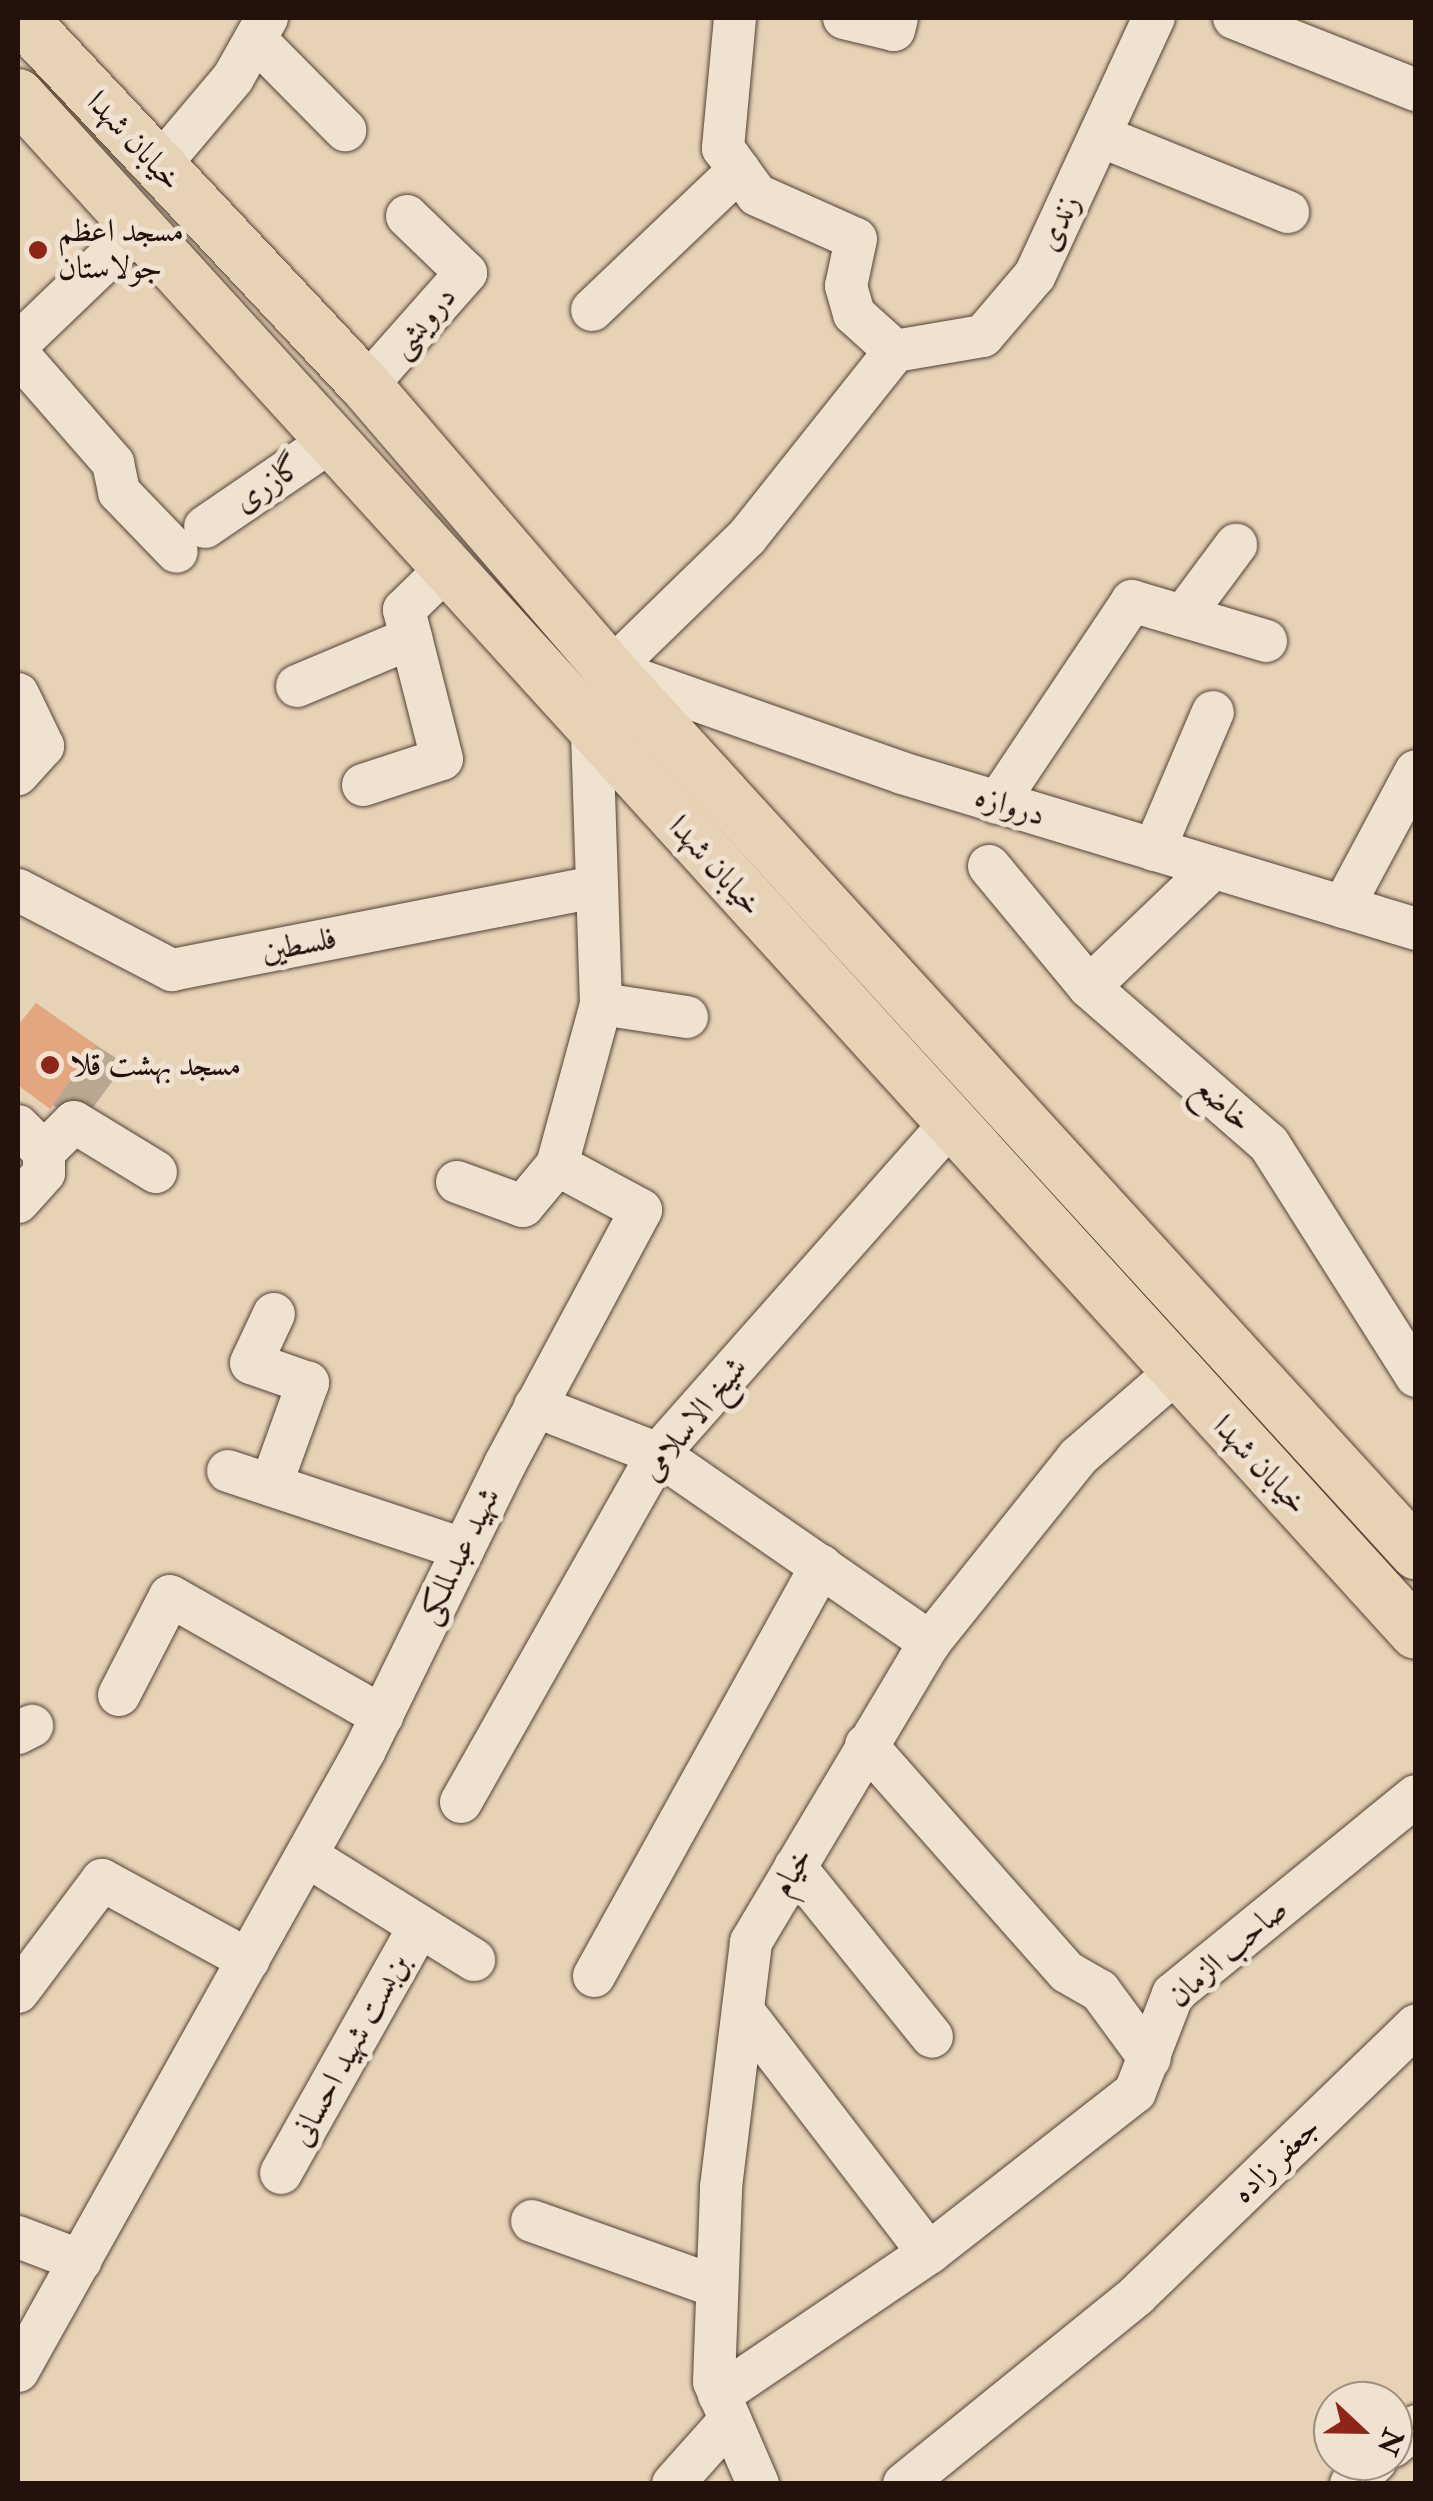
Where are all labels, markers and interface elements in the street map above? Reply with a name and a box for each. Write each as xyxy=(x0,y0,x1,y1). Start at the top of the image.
street label: خیابان شهدا xyxy=(78,83,190,199)
street label: زندی xyxy=(1029,189,1089,257)
place label: مسجد اعظم جولاستان xyxy=(58,213,184,288)
marker: مسجد اعظم جولاستان xyxy=(27,239,49,261)
street label: درویشی xyxy=(382,278,464,366)
street label: گازری xyxy=(226,447,310,521)
street label: دروازه xyxy=(970,777,1050,835)
street label: خیابان شهدا xyxy=(660,808,770,924)
street label: فلسطین xyxy=(258,919,340,971)
place label: مسجد بهشت قلا xyxy=(70,1046,241,1084)
marker: مسجد بهشت قلا xyxy=(39,1054,61,1076)
street label: خاضع xyxy=(1186,1068,1260,1140)
street label: شیخ الاسلامی xyxy=(632,1349,756,1489)
street label: خیابان شهدا xyxy=(1204,1407,1316,1523)
street label: شهید عبدلملکی xyxy=(409,1481,509,1631)
street label: خیام xyxy=(763,1841,821,1903)
street label: صاحب الزمان xyxy=(1160,1890,1296,2016)
street label: بن‌بست شهید احسانی xyxy=(281,1947,419,2153)
street label: جعفر زاده xyxy=(1224,2109,1328,2211)
north arrow xyxy=(1313,2381,1413,2481)
text: N xyxy=(1369,2423,1410,2460)

